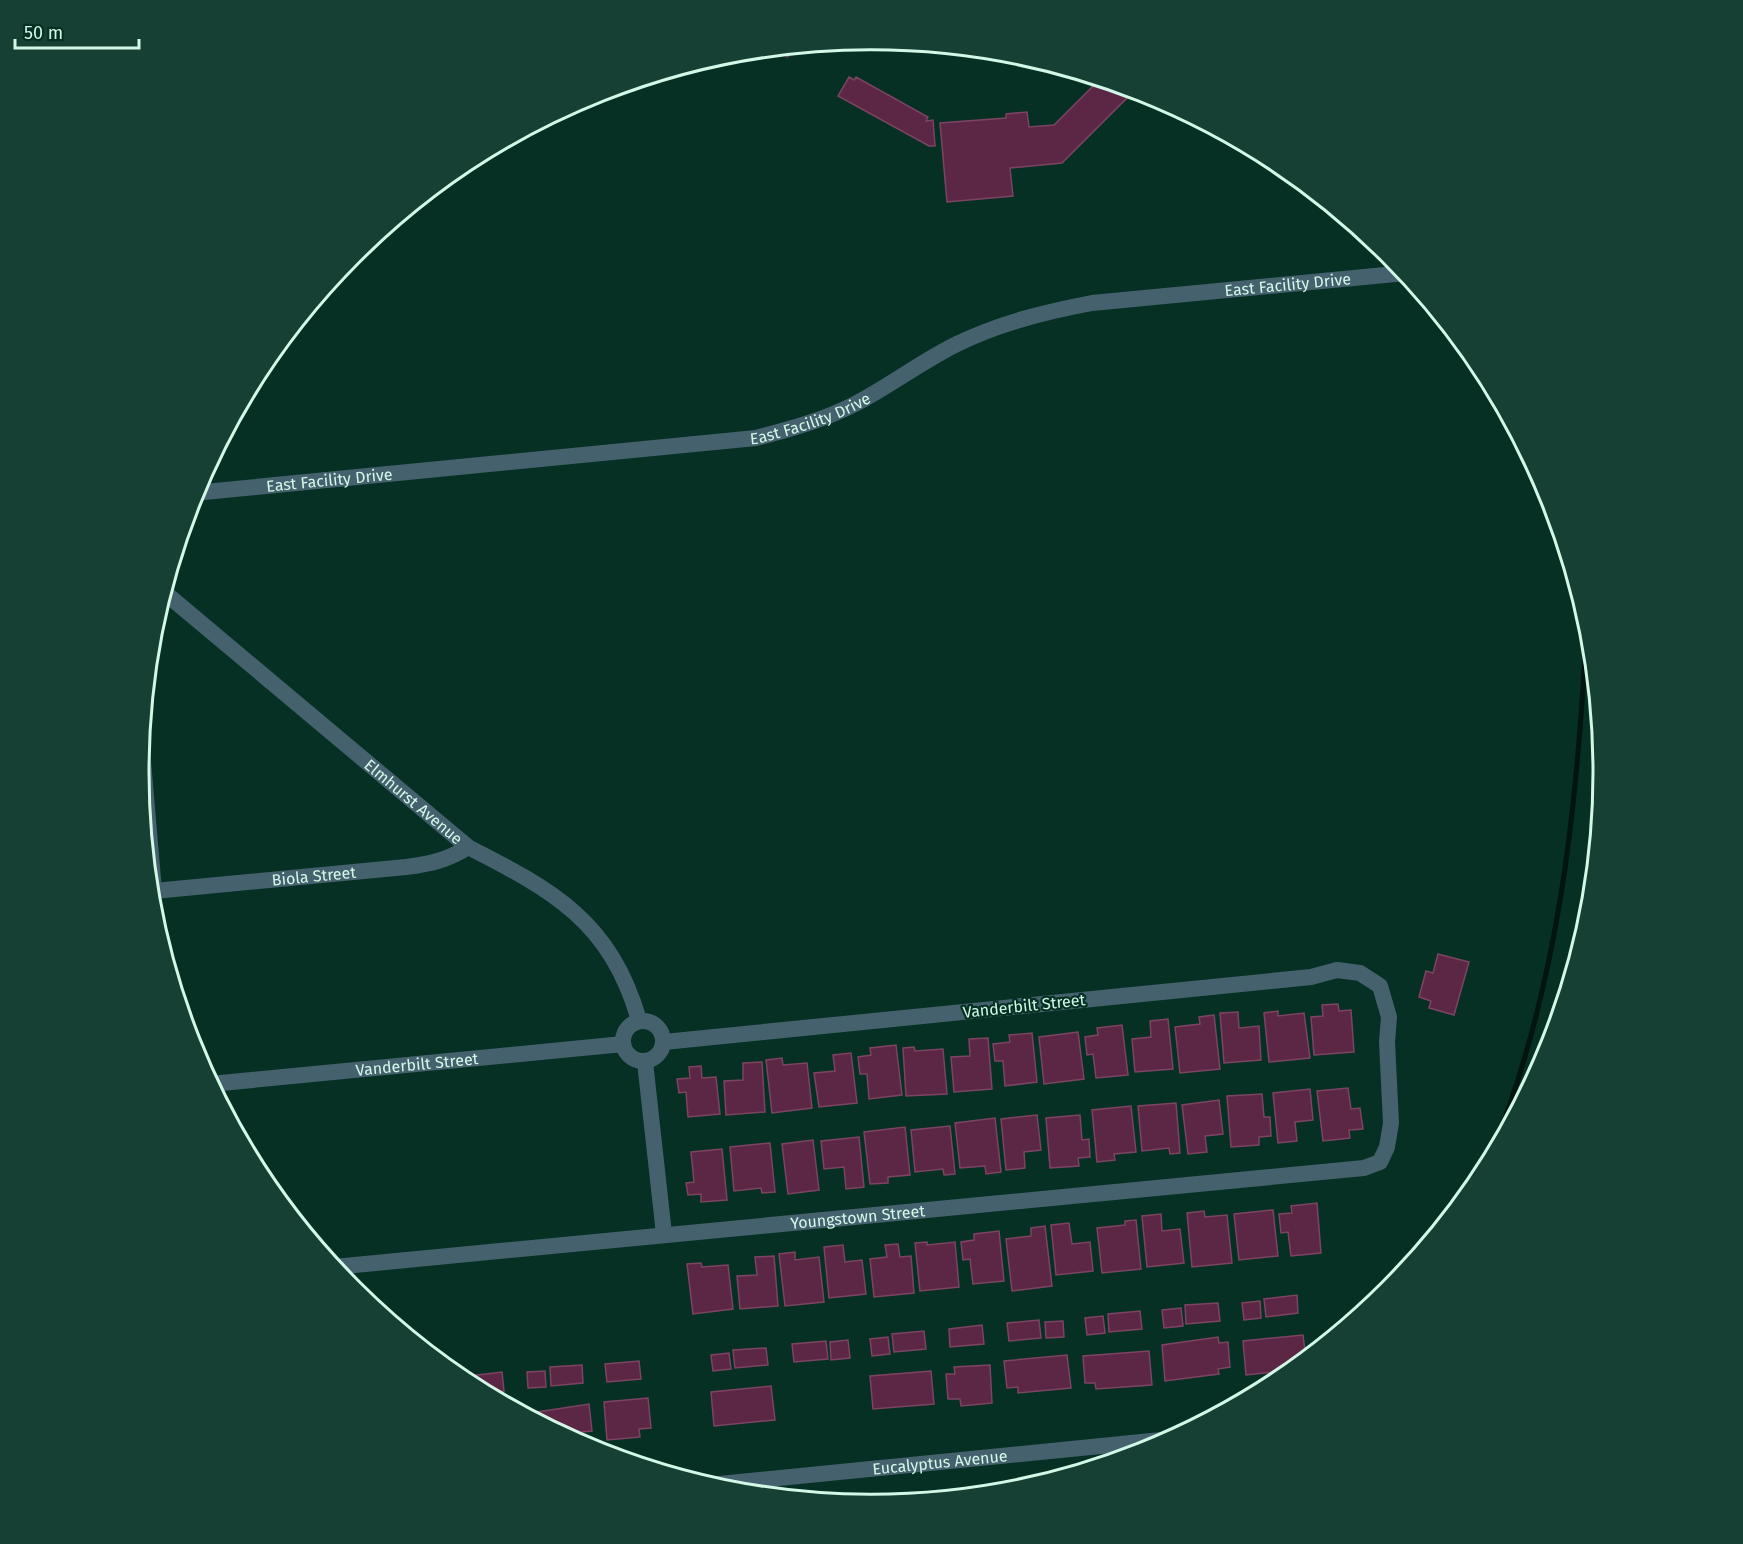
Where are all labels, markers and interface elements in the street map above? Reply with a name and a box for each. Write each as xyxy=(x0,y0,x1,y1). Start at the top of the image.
scale bar xyxy=(15,12,140,50)
text: 50 m xyxy=(24,22,63,44)
street label: East Facility Drive xyxy=(1224,269,1352,300)
street label: East Facility Drive xyxy=(749,388,874,448)
street label: East Facility Drive xyxy=(265,464,393,495)
street label: Elmhurst Avenue xyxy=(361,755,467,848)
street label: Biola Street xyxy=(271,862,357,889)
street label: Vanderbilt Street xyxy=(962,990,1086,1022)
street label: Vanderbilt Street xyxy=(355,1049,479,1079)
street label: Youngstown Street xyxy=(789,1201,926,1233)
street label: Eucalyptus Avenue xyxy=(871,1446,1008,1478)

